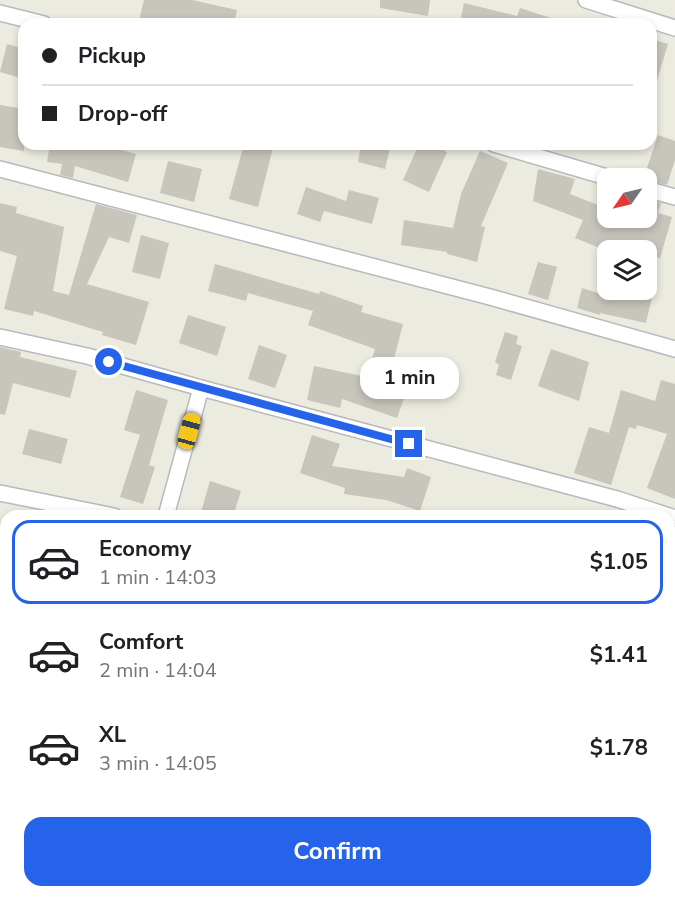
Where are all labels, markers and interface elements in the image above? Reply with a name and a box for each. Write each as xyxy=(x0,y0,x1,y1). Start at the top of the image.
text: Pickup xyxy=(78,41,146,71)
text: Drop-off xyxy=(78,99,167,129)
north arrow xyxy=(597,168,657,228)
map controls xyxy=(597,168,657,300)
button: layers xyxy=(597,240,657,300)
route start xyxy=(95,348,122,375)
callout: 1 min xyxy=(360,357,458,399)
text: 1 min xyxy=(384,364,435,391)
car xyxy=(176,411,202,451)
route end xyxy=(395,430,422,457)
text: Economy xyxy=(99,534,191,564)
icon: car xyxy=(27,535,81,589)
text: $1.05 xyxy=(590,547,648,577)
text: 1 min · 14:03 xyxy=(99,564,217,591)
text: Comfort xyxy=(99,627,183,657)
icon: car xyxy=(27,628,81,682)
text: $1.41 xyxy=(590,640,648,670)
text: 2 min · 14:04 xyxy=(99,657,217,684)
text: XL xyxy=(99,720,126,750)
icon: car xyxy=(27,721,81,775)
text: $1.78 xyxy=(590,733,648,763)
text: 3 min · 14:05 xyxy=(99,750,217,777)
button: Confirm xyxy=(24,817,651,886)

